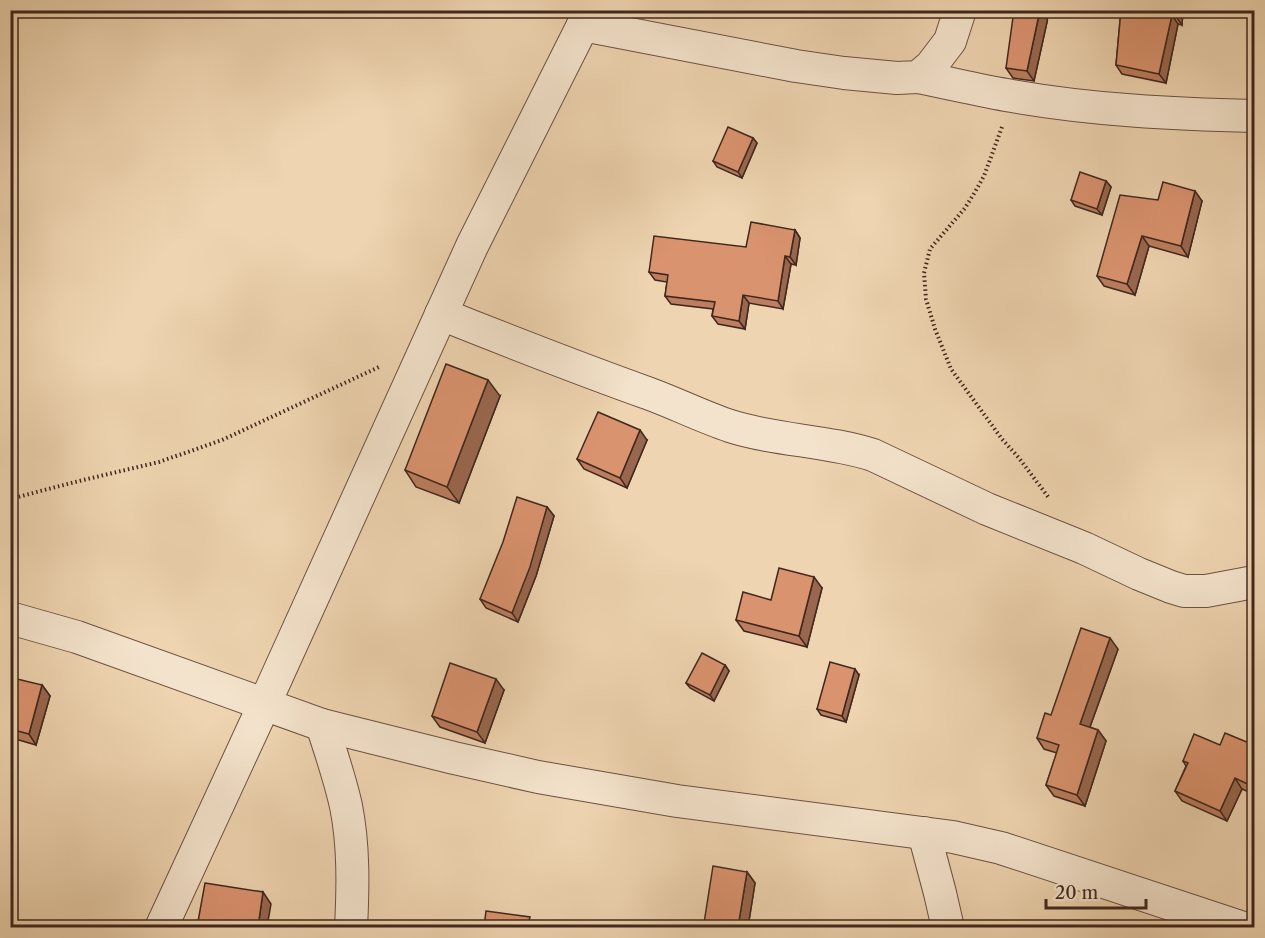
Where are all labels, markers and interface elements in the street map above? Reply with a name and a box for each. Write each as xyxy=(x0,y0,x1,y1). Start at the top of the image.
scale bar xyxy=(1046,872,1146,910)
text: 20 m xyxy=(1055,882,1099,904)

